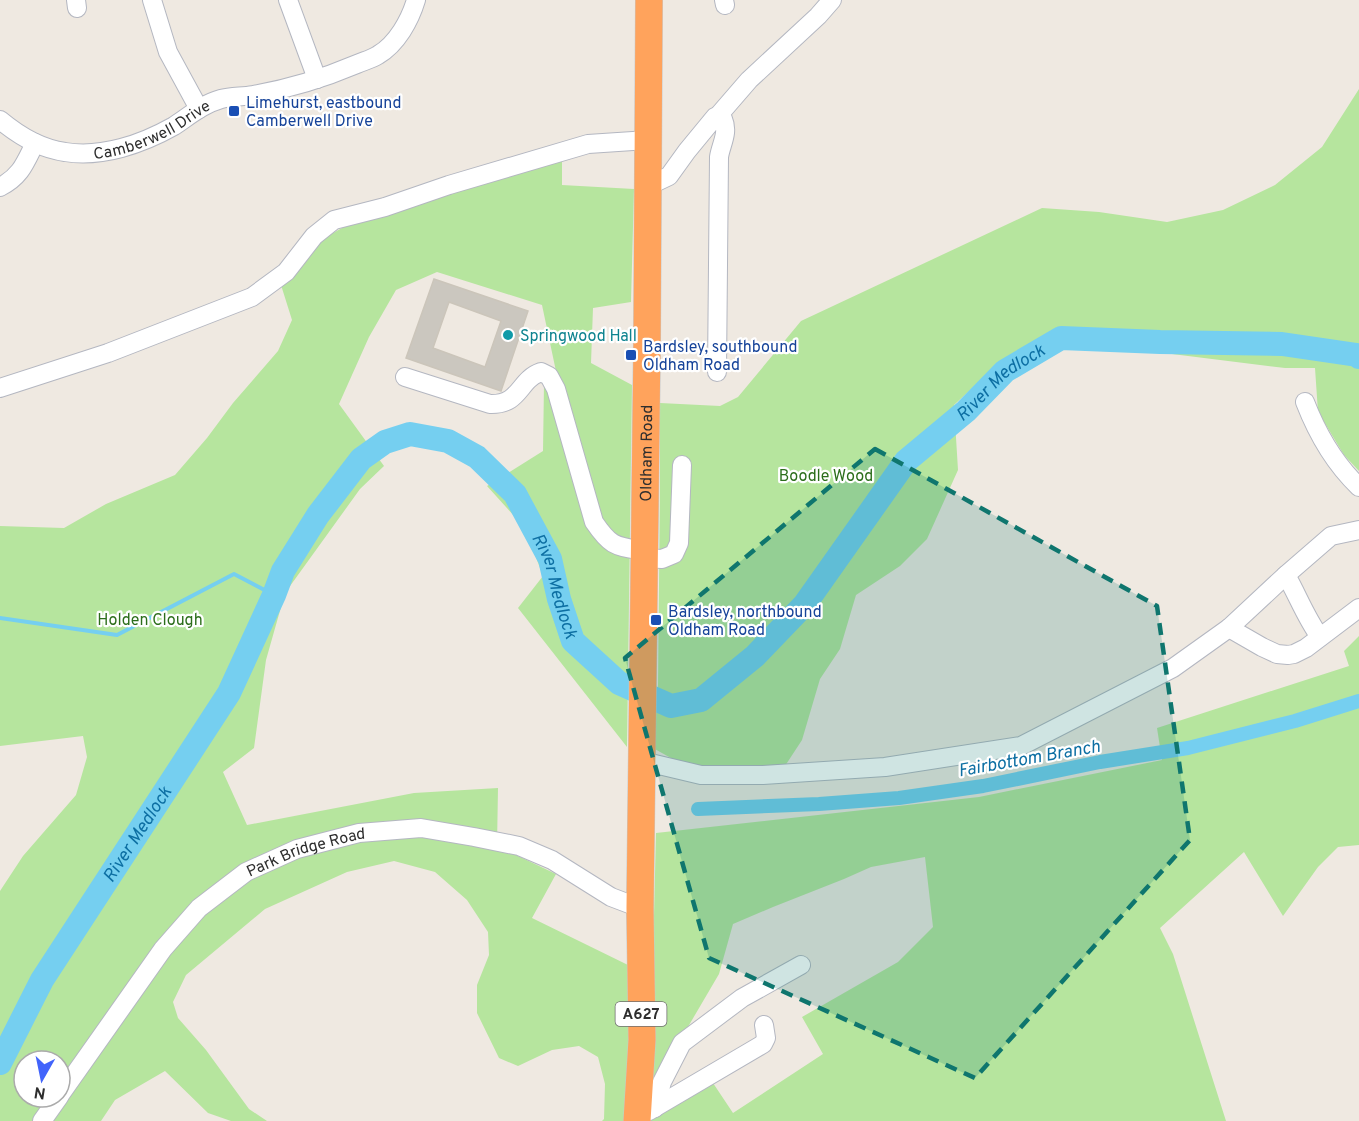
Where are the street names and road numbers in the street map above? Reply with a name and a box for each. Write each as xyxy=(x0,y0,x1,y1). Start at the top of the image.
street label: Camberwell Drive xyxy=(92,97,214,165)
street label: Oldham Road xyxy=(637,405,658,502)
street label: Park Bridge Road xyxy=(244,825,366,882)
road number: A627 xyxy=(616,1002,666,1026)

